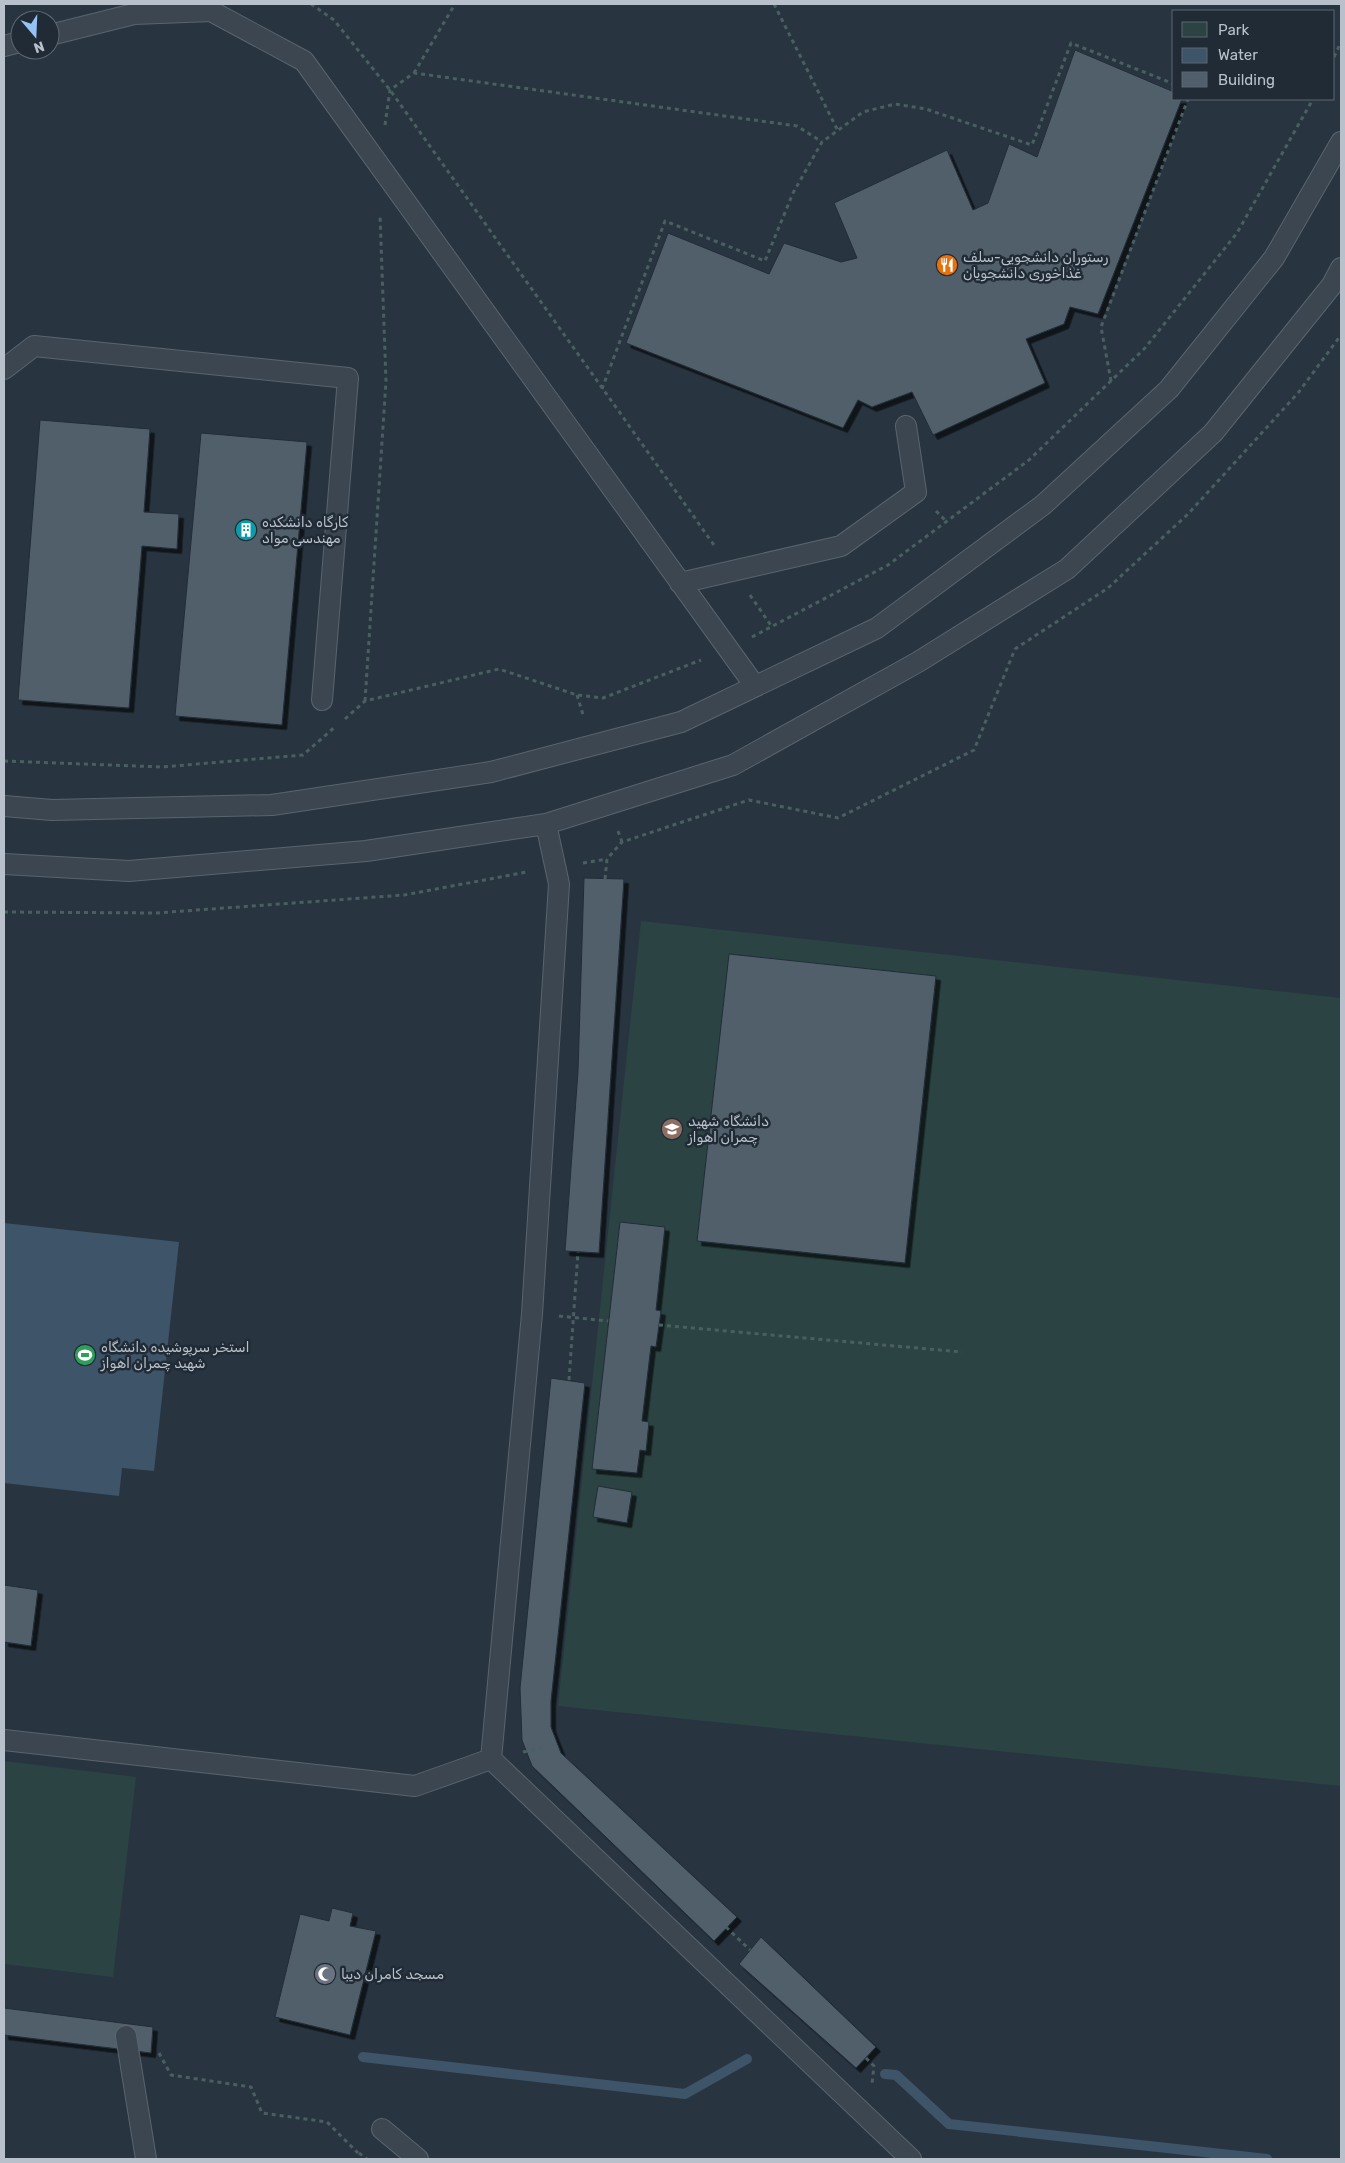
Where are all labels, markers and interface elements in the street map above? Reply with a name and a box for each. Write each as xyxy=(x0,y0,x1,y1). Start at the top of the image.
north arrow xyxy=(10,10,60,60)
legend xyxy=(1172,10,1335,100)
text: Park xyxy=(1218,21,1249,39)
text: N xyxy=(32,37,47,56)
text: Water xyxy=(1218,46,1258,64)
text: Building xyxy=(1218,71,1275,89)
place label: رستوران دانشجویی-سلف غذاخوری دانشجویان xyxy=(963,249,1108,282)
restaurant icon: رستوران دانشجویی-سلف غذاخوری دانشجویان xyxy=(935,253,959,277)
place label: کارگاه دانشکده مهندسی مواد xyxy=(262,514,349,547)
building icon: کارگاه دانشکده مهندسی مواد xyxy=(234,518,258,542)
place label: دانشگاه شهید چمران اهواز xyxy=(687,1113,769,1146)
school or university icon: دانشگاه شهید چمران اهواز xyxy=(660,1117,684,1141)
place label: استخر سرپوشیده دانشگاه شهید چمران اهواز xyxy=(100,1339,250,1372)
sports icon: استخر سرپوشیده دانشگاه شهید چمران اهواز xyxy=(73,1343,97,1367)
mosque icon: مسجد کامران دیبا xyxy=(313,1962,337,1986)
place label: مسجد کامران دیبا xyxy=(341,1966,444,1983)

